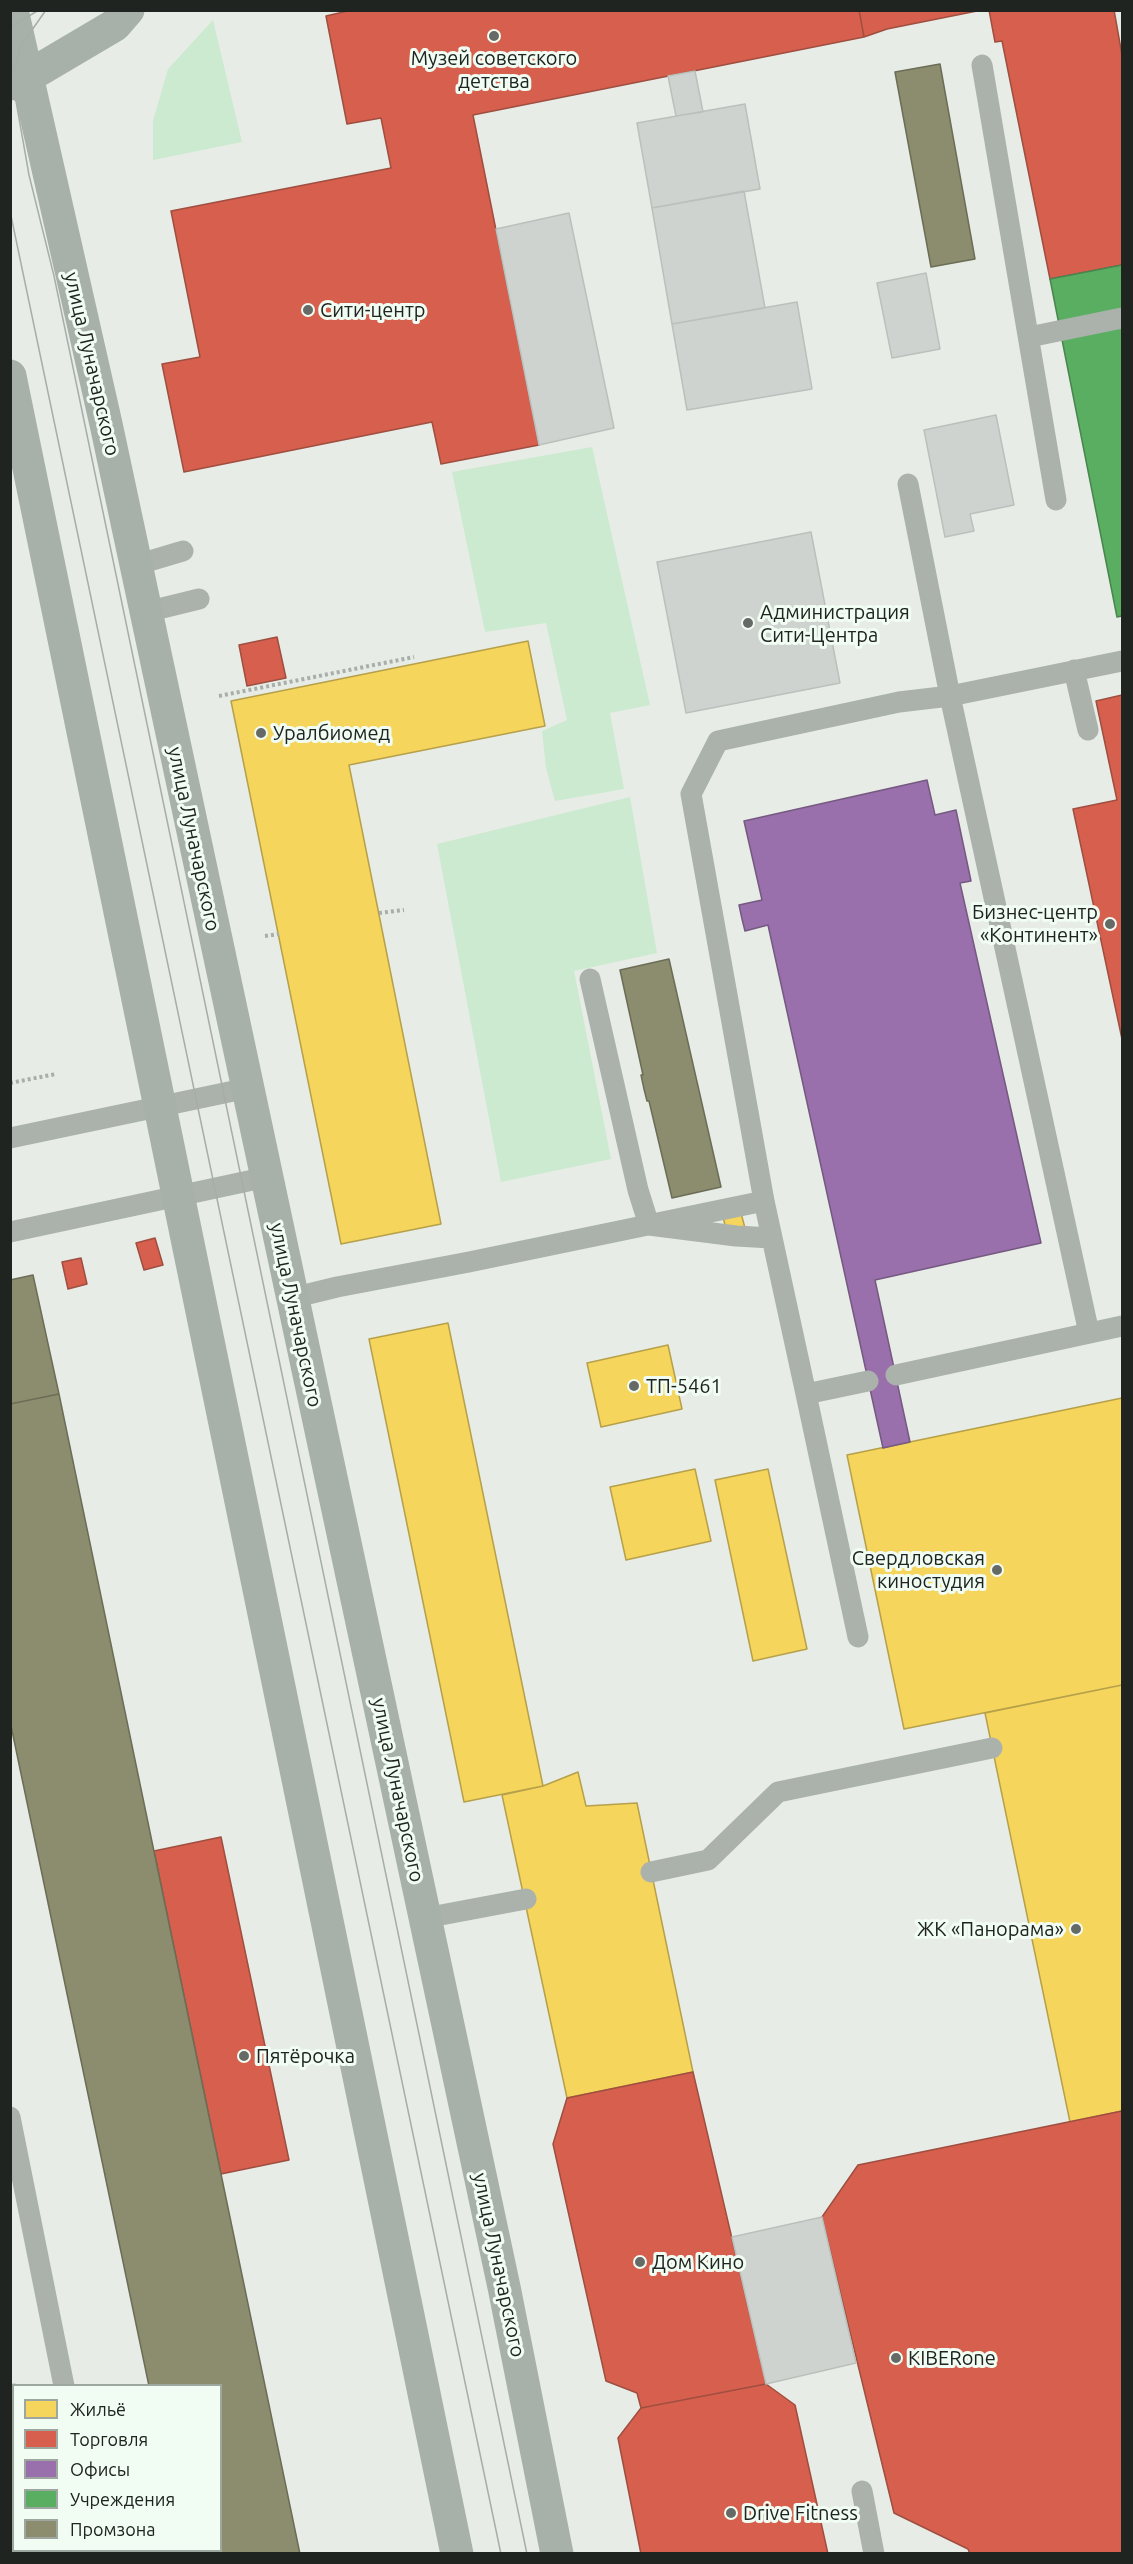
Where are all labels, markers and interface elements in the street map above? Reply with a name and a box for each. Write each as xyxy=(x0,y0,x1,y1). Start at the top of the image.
marker: Музей советского детства xyxy=(487,29,501,43)
place label: Музей советского детства xyxy=(411,46,577,93)
street label: улица Луначарского xyxy=(59,270,125,458)
place label: Сити-центр xyxy=(320,298,426,322)
marker: Сити-центр xyxy=(301,303,315,317)
place label: Администрация Сити-Центра xyxy=(760,600,910,647)
marker: Администрация Сити-Центра xyxy=(741,616,755,630)
place label: Уралбиомед xyxy=(273,721,390,745)
marker: Уралбиомед xyxy=(254,726,268,740)
street label: улица Луначарского xyxy=(163,745,225,933)
place label: Бизнес-центр «Континент» xyxy=(972,900,1098,947)
marker: Бизнес-центр «Континент» xyxy=(1103,917,1117,931)
street label: улица Луначарского xyxy=(265,1221,327,1409)
place label: ТП-5461 xyxy=(646,1374,722,1398)
marker: ТП-5461 xyxy=(627,1379,641,1393)
place label: Свердловская киностудия xyxy=(852,1546,985,1593)
marker: Свердловская киностудия xyxy=(990,1563,1004,1577)
street label: улица Луначарского xyxy=(367,1696,429,1884)
place label: ЖК «Панорама» xyxy=(917,1917,1064,1941)
marker: ЖК «Панорама» xyxy=(1069,1922,1083,1936)
place label: Пятёрочка xyxy=(256,2044,355,2068)
marker: Пятёрочка xyxy=(237,2049,251,2063)
street label: улица Луначарского xyxy=(468,2171,530,2359)
place label: Дом Кино xyxy=(652,2250,744,2274)
marker: Дом Кино xyxy=(633,2255,647,2269)
place label: KIBERone xyxy=(908,2346,996,2370)
marker: KIBERone xyxy=(889,2351,903,2365)
legend xyxy=(12,2384,222,2552)
text: Жильё xyxy=(70,2399,126,2419)
text: Торговля xyxy=(70,2429,148,2449)
text: Офисы xyxy=(70,2459,130,2479)
text: Учреждения xyxy=(70,2489,175,2509)
place label: Drive Fitness xyxy=(743,2501,858,2525)
marker: Drive Fitness xyxy=(724,2506,738,2520)
text: Промзона xyxy=(70,2519,155,2539)

